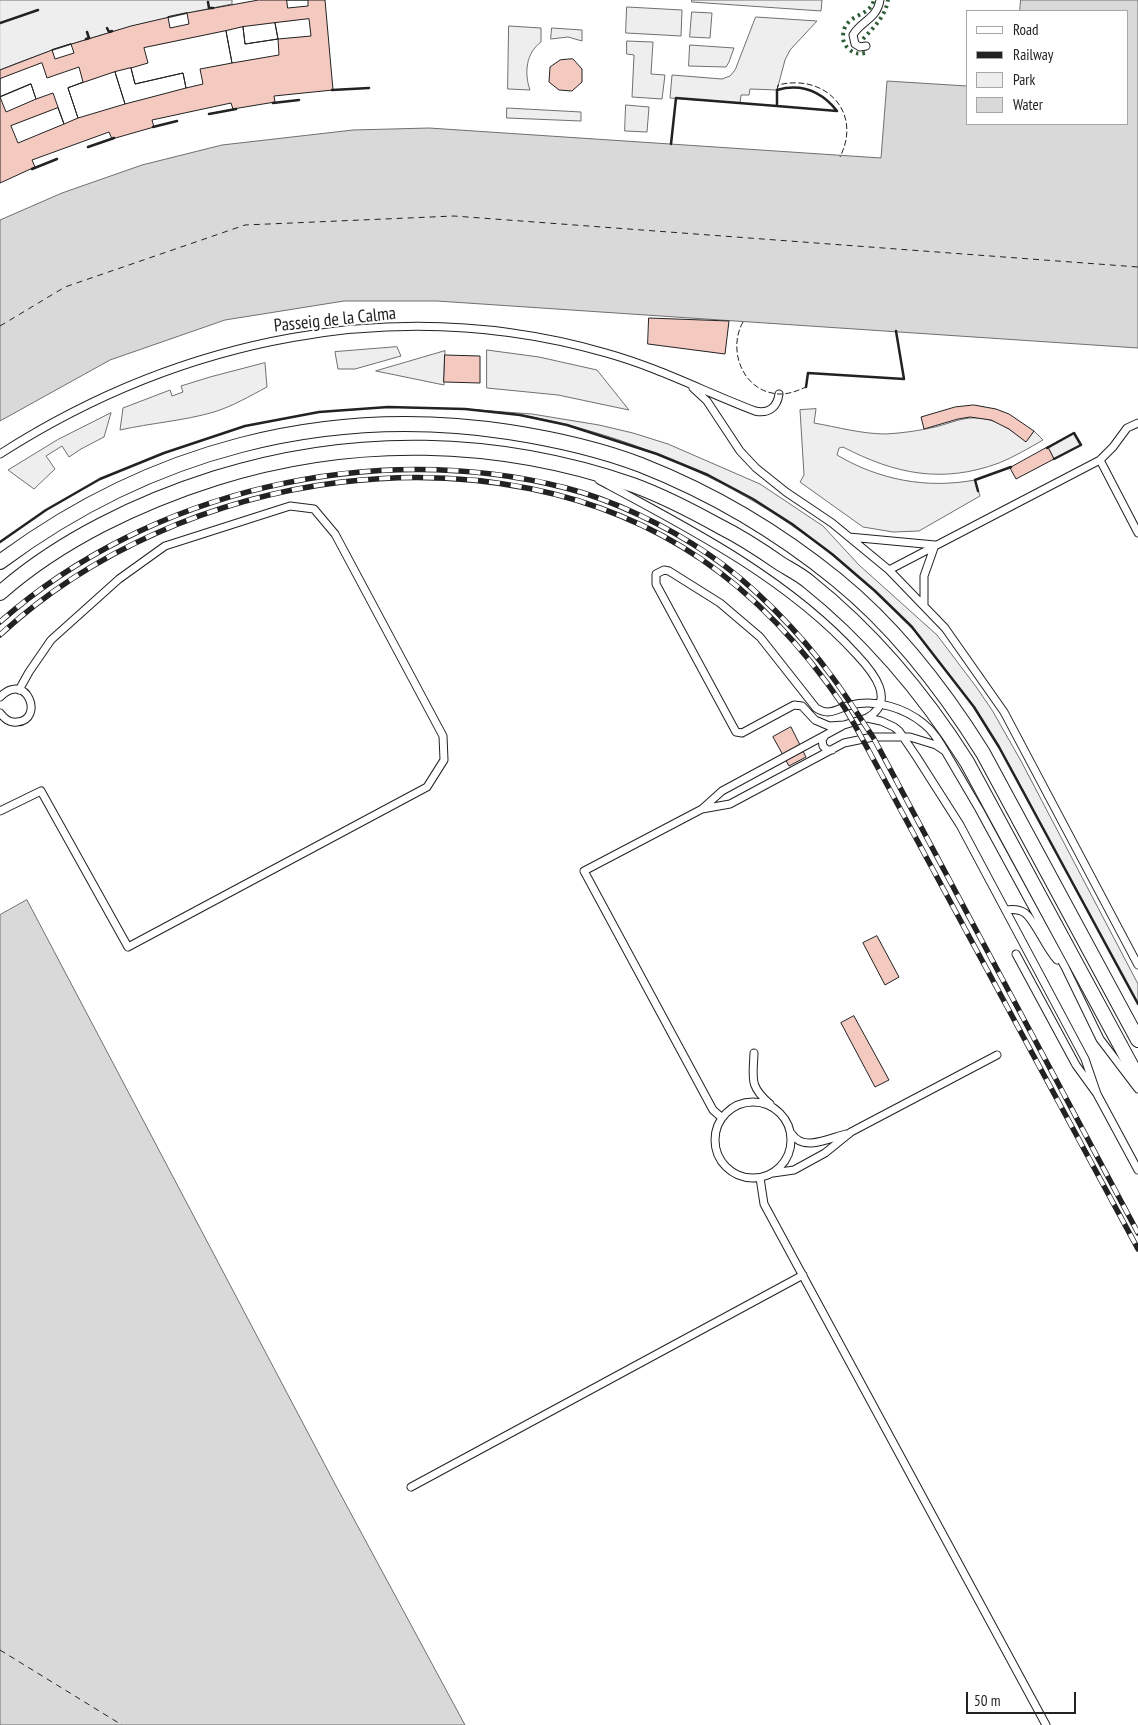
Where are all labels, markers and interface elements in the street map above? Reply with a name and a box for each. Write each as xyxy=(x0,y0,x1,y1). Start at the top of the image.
legend xyxy=(966,10,1128,125)
text: Road xyxy=(1013,20,1039,39)
text: Railway xyxy=(1013,45,1053,64)
text: Park xyxy=(1013,70,1035,89)
text: Water xyxy=(1013,95,1043,114)
street label: Passeig de la Calma xyxy=(273,303,397,337)
scale bar xyxy=(968,1682,1078,1714)
text: 50 m xyxy=(974,1691,1000,1710)

